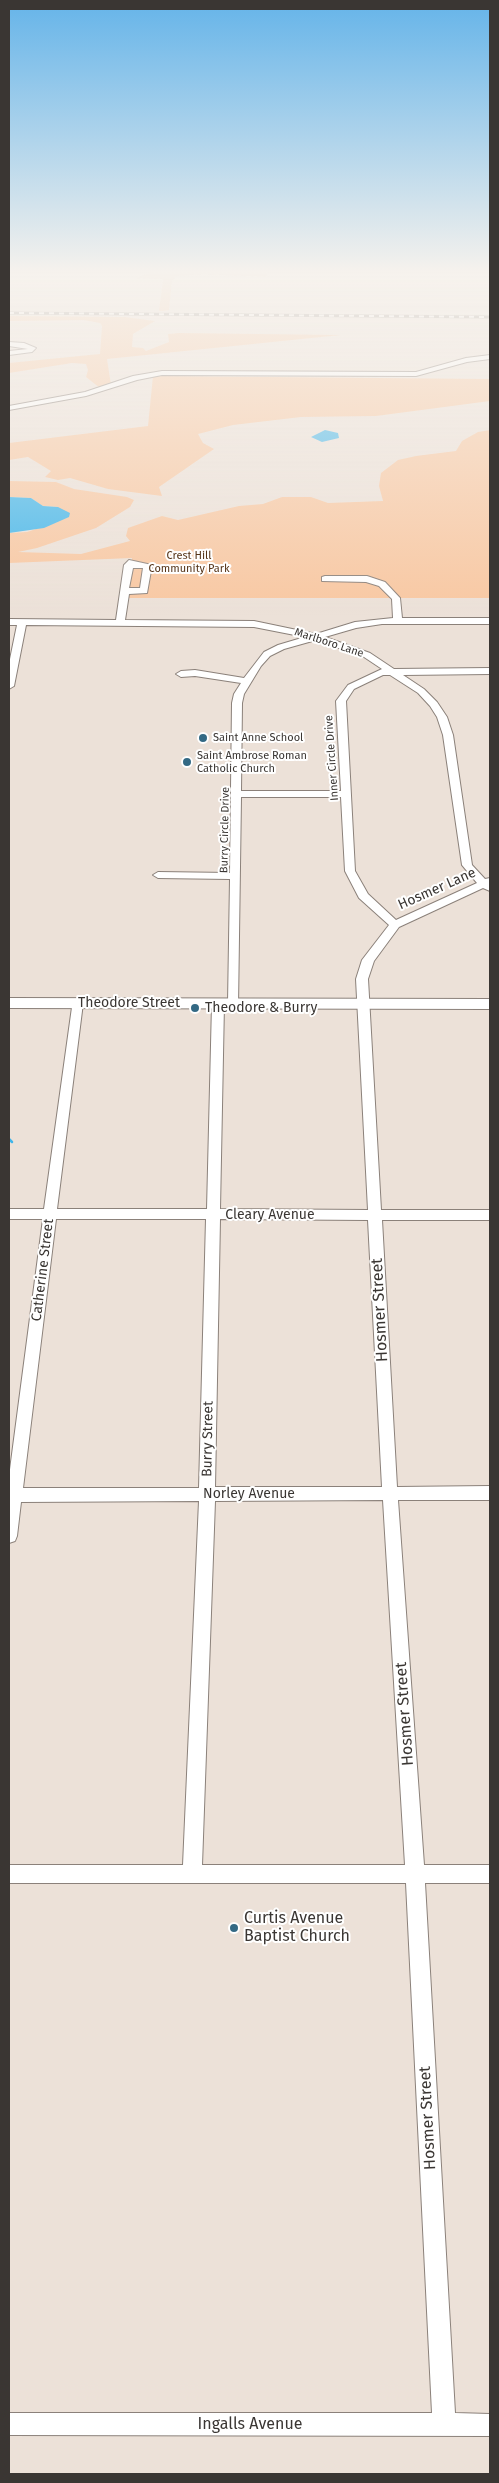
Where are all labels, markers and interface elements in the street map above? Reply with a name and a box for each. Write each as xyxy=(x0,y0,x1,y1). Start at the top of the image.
park label: Crest Hill Community Park xyxy=(148,549,230,575)
street label: Marlboro Lane xyxy=(293,626,365,660)
street label: Inner Circle Drive xyxy=(322,715,342,801)
place label: Saint Anne School xyxy=(213,731,303,745)
marker: Saint Anne School xyxy=(197,732,209,744)
place label: Saint Ambrose Roman Catholic Church xyxy=(197,749,307,775)
marker: Saint Ambrose Roman Catholic Church xyxy=(181,756,193,768)
street label: Burry Circle Drive xyxy=(218,787,232,873)
street label: Hosmer Lane xyxy=(396,864,478,914)
street label: Theodore Street xyxy=(78,995,180,1011)
place label: Theodore & Burry xyxy=(205,1000,317,1016)
marker: Theodore & Burry xyxy=(189,1002,201,1014)
street label: Cleary Avenue xyxy=(225,1207,315,1223)
street label: Catherine Street xyxy=(28,1218,58,1322)
street label: Hosmer Street xyxy=(368,1258,392,1362)
street label: Burry Street xyxy=(199,1401,217,1477)
street label: Norley Avenue xyxy=(203,1486,295,1502)
street label: Hosmer Street xyxy=(392,1661,418,1767)
place label: Curtis Avenue Baptist Church xyxy=(244,1909,350,1947)
marker: Curtis Avenue Baptist Church xyxy=(228,1922,240,1934)
street label: Hosmer Street xyxy=(416,2066,440,2170)
street label: Ingalls Avenue xyxy=(198,2415,302,2435)

